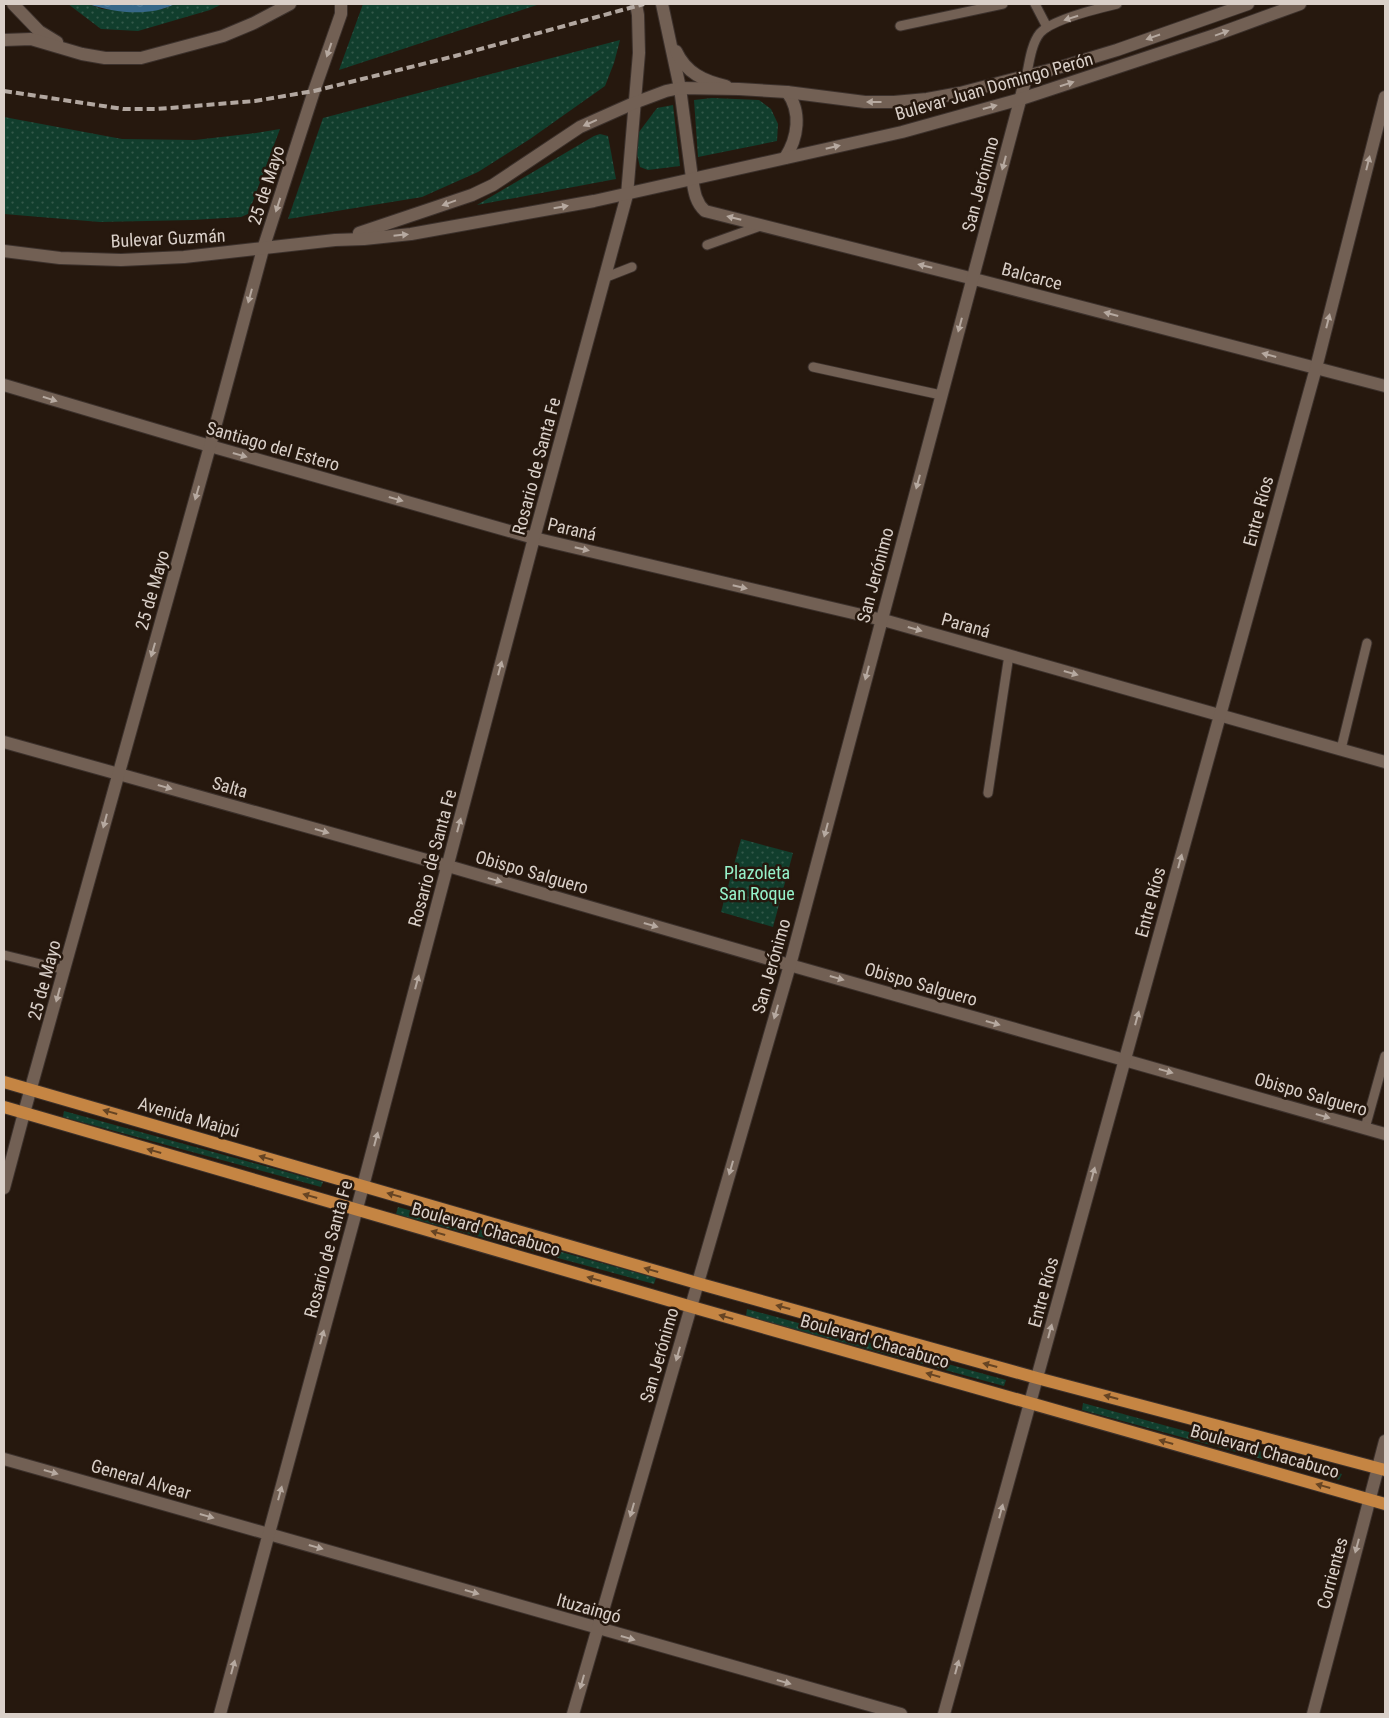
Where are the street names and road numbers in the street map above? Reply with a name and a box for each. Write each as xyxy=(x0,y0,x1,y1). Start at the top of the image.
street label: Bulevar Juan Domingo Perón xyxy=(893,48,1095,124)
street label: San Jerónimo xyxy=(957,134,1003,234)
street label: 25 de Mayo xyxy=(243,143,289,227)
street label: Bulevar Guzmán xyxy=(110,225,226,251)
street label: Balcarce xyxy=(1000,258,1064,294)
street label: Rosario de Santa Fe xyxy=(508,395,564,537)
street label: Santiago del Estero xyxy=(204,417,342,475)
street label: Entre Ríos xyxy=(1239,474,1277,548)
street label: Paraná xyxy=(545,513,599,545)
street label: San Jerónimo xyxy=(852,525,898,625)
street label: 25 de Mayo xyxy=(131,548,173,632)
street label: Paraná xyxy=(939,608,993,642)
street label: Salta xyxy=(210,772,250,802)
street label: Rosario de Santa Fe xyxy=(404,787,460,929)
street label: Obispo Salguero xyxy=(473,846,591,898)
street label: Entre Ríos xyxy=(1131,865,1169,939)
street label: San Jerónimo xyxy=(747,916,795,1016)
street label: 25 de Mayo xyxy=(23,938,65,1022)
street label: Obispo Salguero xyxy=(862,958,980,1010)
street label: Obispo Salguero xyxy=(1252,1068,1370,1120)
street label: Avenida Maipú xyxy=(136,1093,242,1141)
street label: Rosario de Santa Fe xyxy=(300,1178,356,1320)
street label: Boulevard Chacabuco xyxy=(409,1198,563,1260)
street label: Entre Ríos xyxy=(1024,1255,1062,1329)
street label: San Jerónimo xyxy=(635,1305,683,1405)
street label: Boulevard Chacabuco xyxy=(798,1310,952,1372)
street label: Boulevard Chacabuco xyxy=(1188,1420,1342,1482)
street label: General Alvear xyxy=(89,1455,194,1503)
street label: Corrientes xyxy=(1312,1535,1352,1611)
street label: Ituzaingó xyxy=(554,1589,624,1627)

